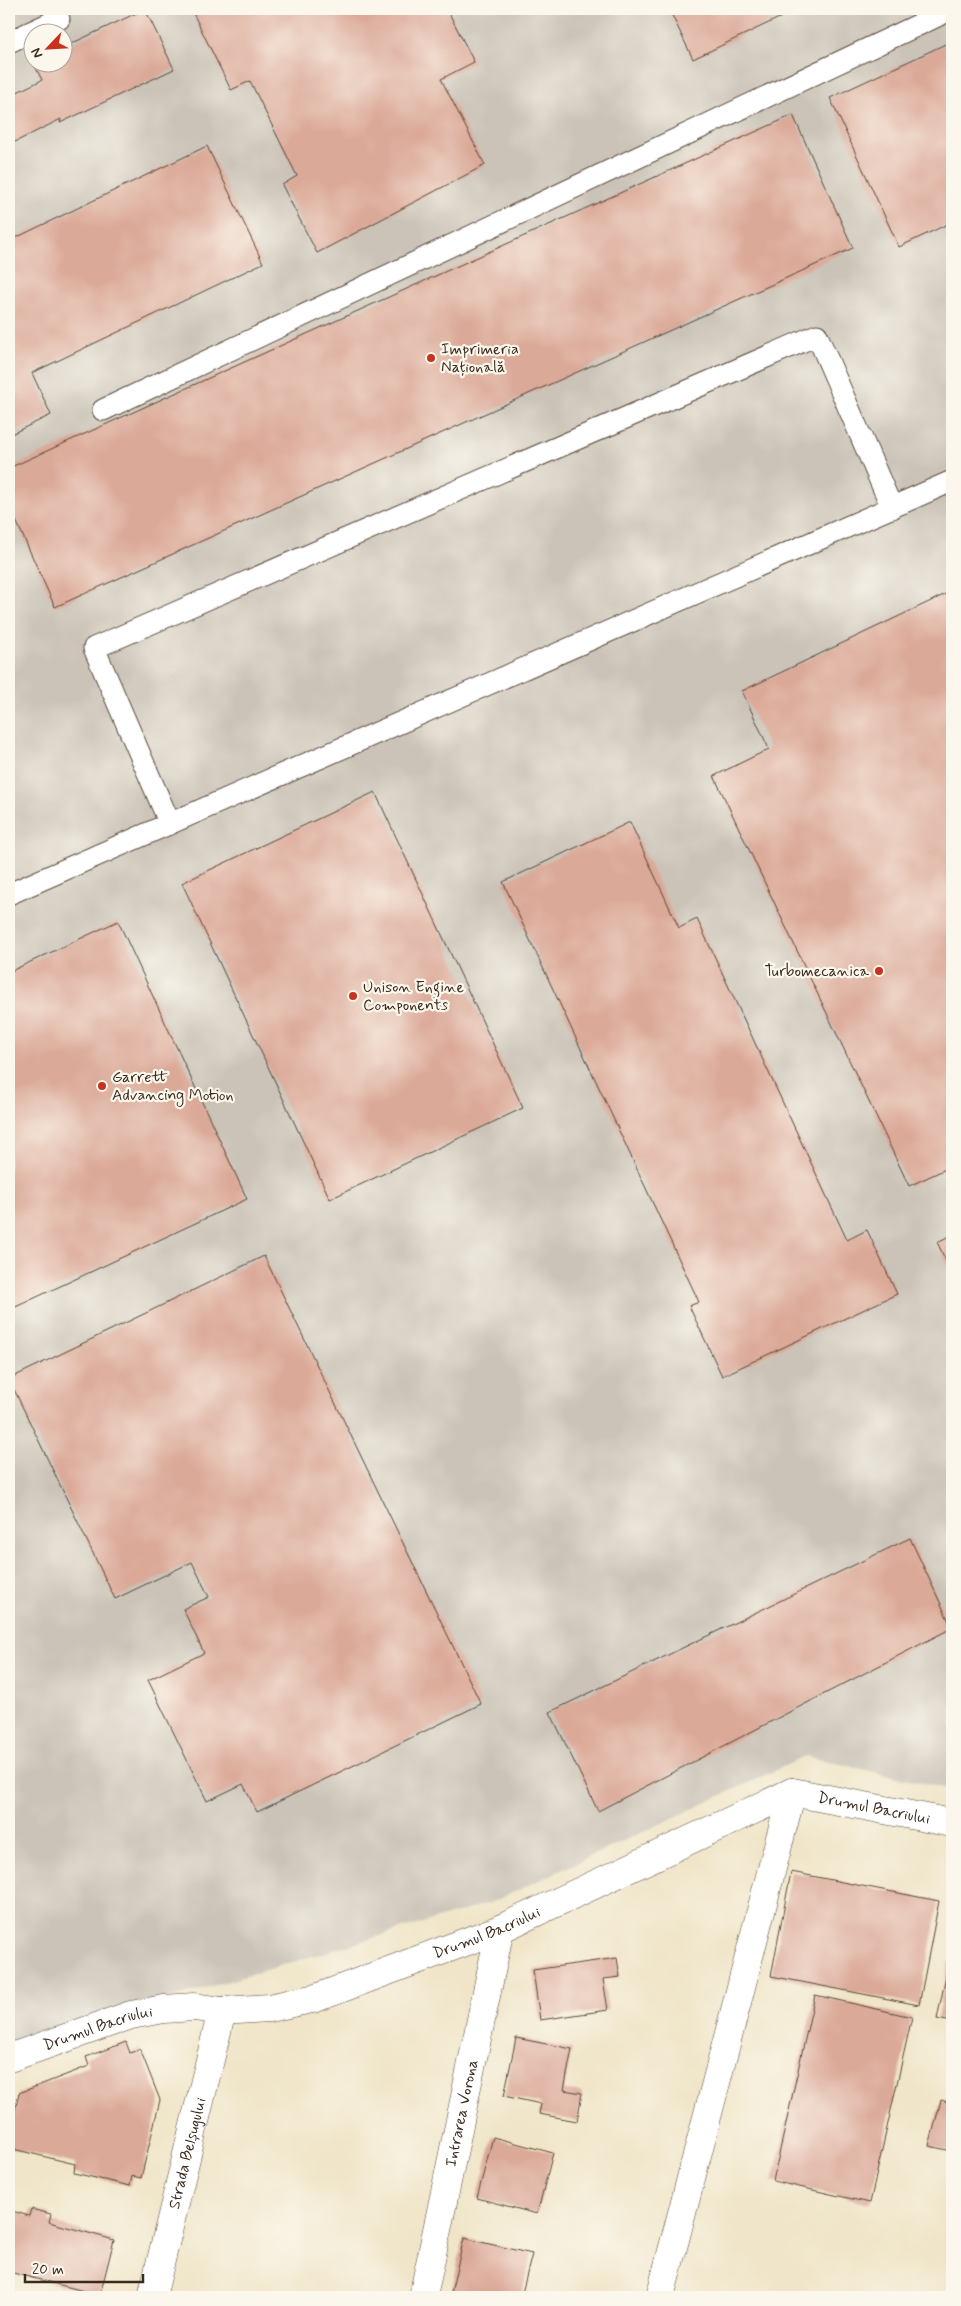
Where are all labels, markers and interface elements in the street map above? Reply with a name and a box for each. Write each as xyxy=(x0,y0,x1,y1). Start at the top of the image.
north arrow xyxy=(22,22,72,72)
text: N xyxy=(27,45,47,61)
place label: Imprimeria Națională xyxy=(441,339,519,378)
marker: Imprimeria Națională xyxy=(425,352,437,364)
place label: Turbomecanica xyxy=(765,961,869,982)
marker: Turbomecanica xyxy=(873,965,885,977)
place label: Unison Engine Components xyxy=(363,977,465,1016)
marker: Unison Engine Components xyxy=(347,990,359,1002)
place label: Garrett Advancing Motion xyxy=(112,1067,234,1107)
marker: Garrett Advancing Motion xyxy=(96,1080,108,1092)
street label: Drumul Bacriului xyxy=(816,1787,932,1829)
street label: Drumul Bacriului xyxy=(430,1901,544,1964)
street label: Drumul Bacriului xyxy=(40,2001,155,2056)
street label: Intrarea Vorona xyxy=(440,2057,483,2169)
street label: Strada Belșugului xyxy=(163,2095,211,2211)
scale bar xyxy=(25,2251,142,2283)
text: 20 m xyxy=(32,2260,64,2280)

